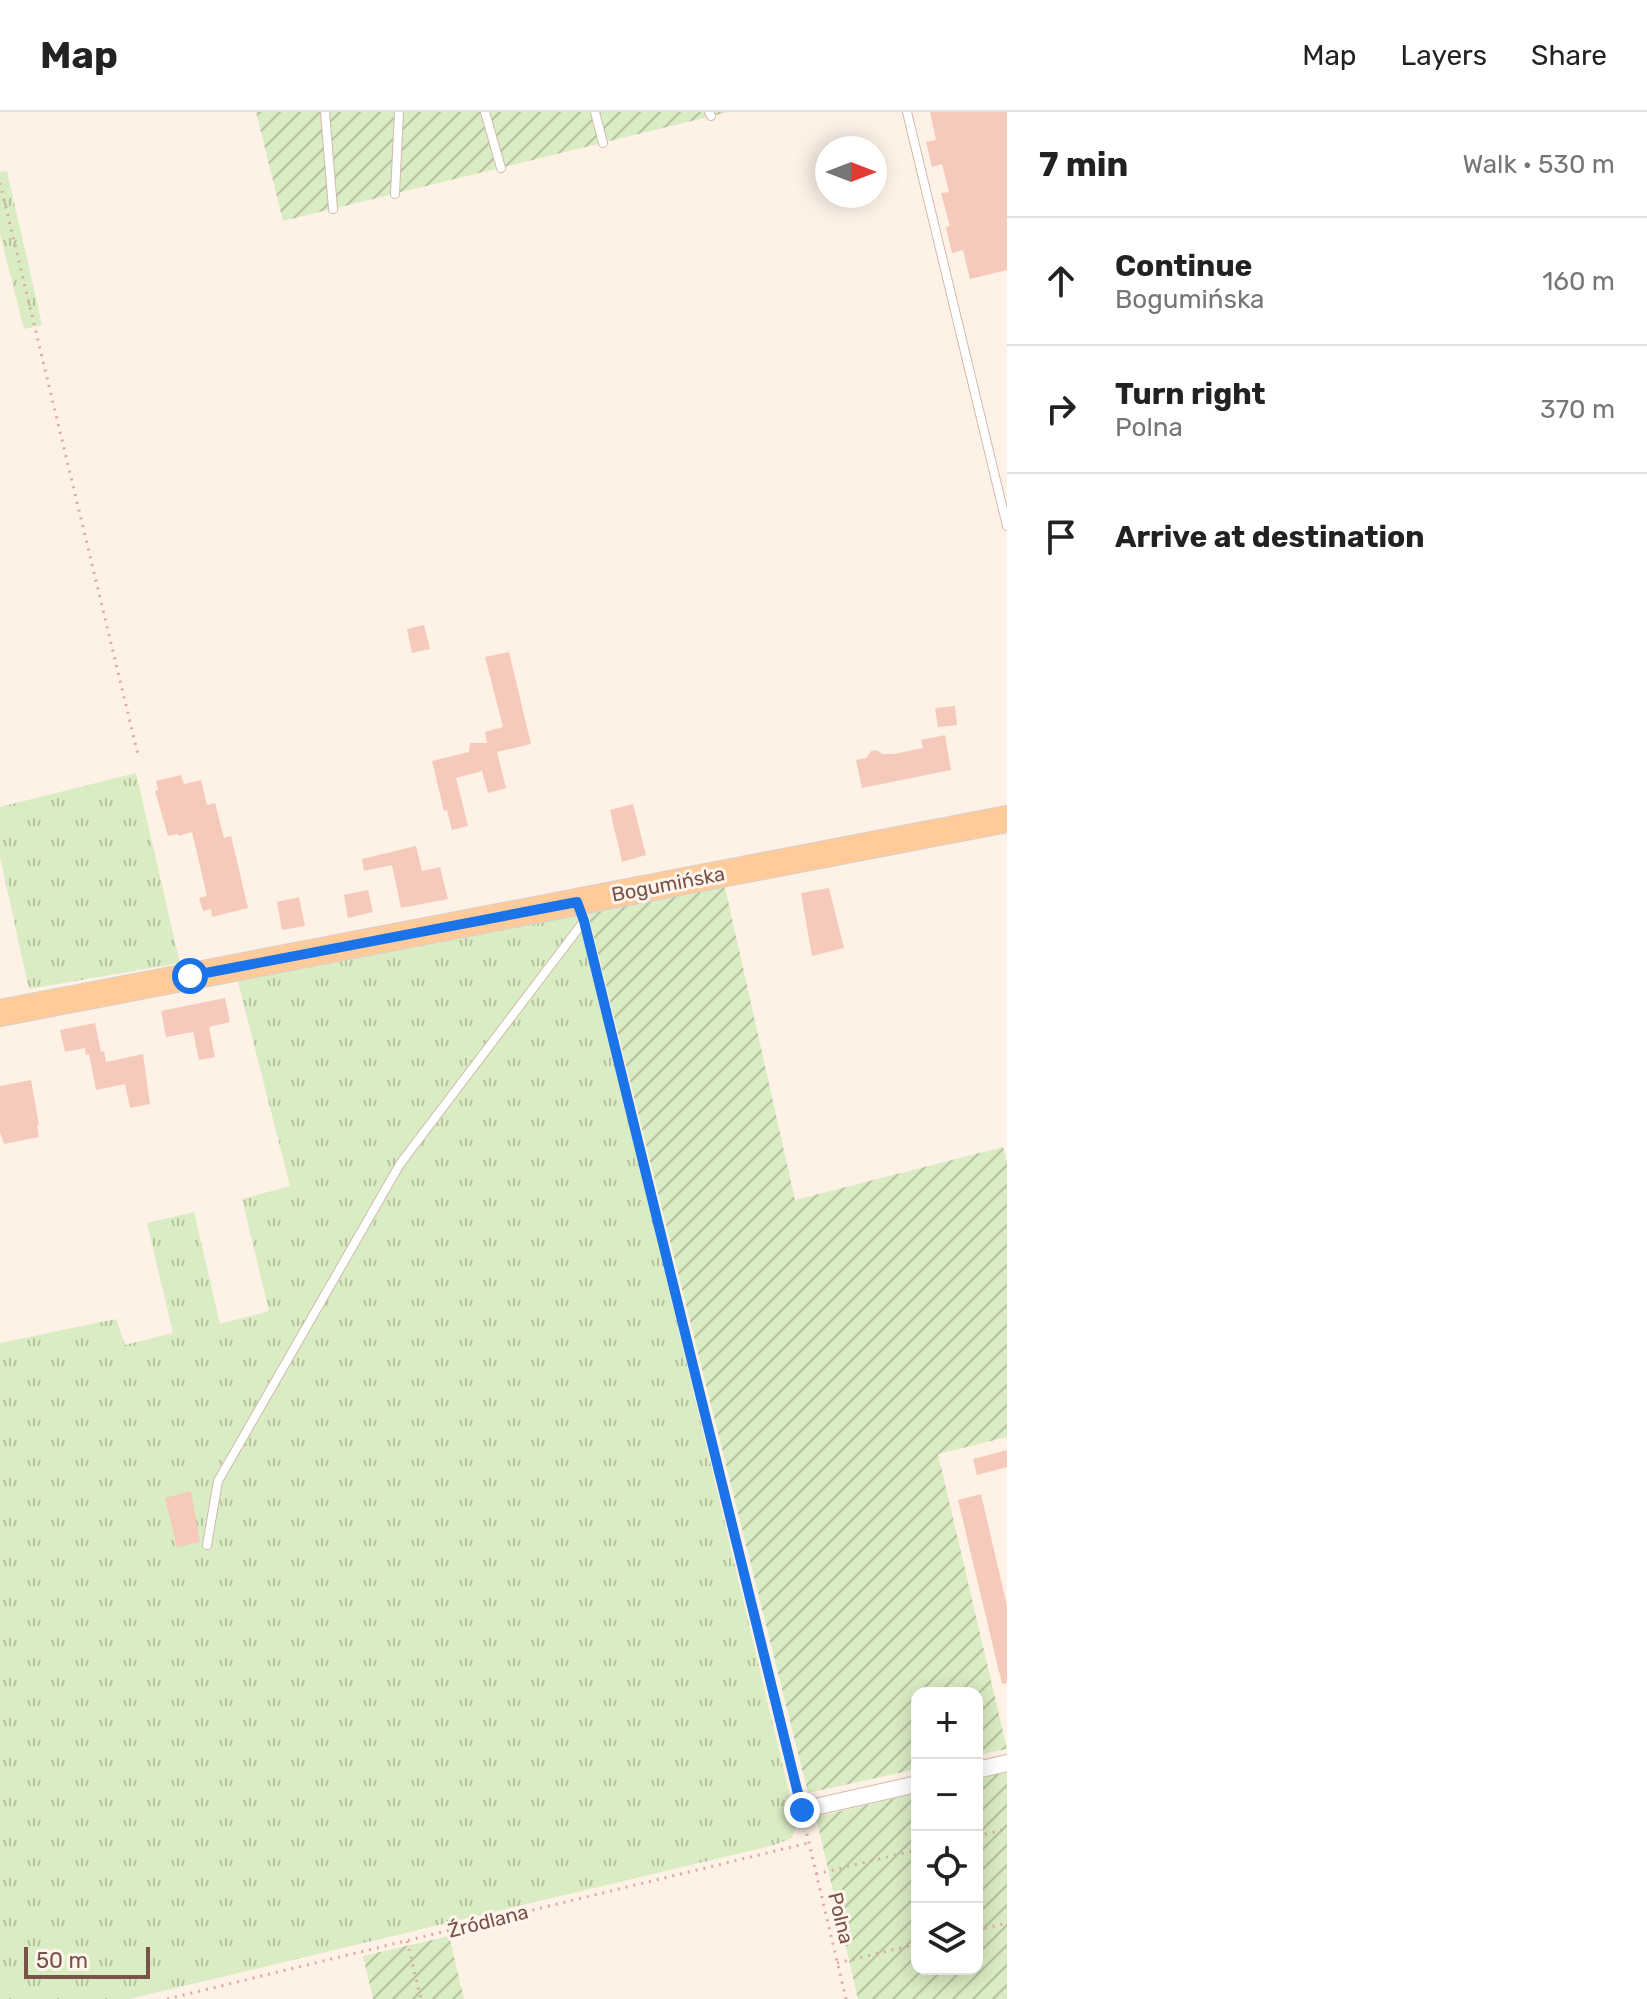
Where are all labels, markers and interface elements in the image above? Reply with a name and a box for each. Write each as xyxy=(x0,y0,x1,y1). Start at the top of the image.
text: Map xyxy=(40,32,118,78)
text: Map xyxy=(1302,39,1357,72)
text: Layers xyxy=(1401,39,1487,72)
text: Share xyxy=(1531,39,1607,72)
north arrow xyxy=(815,136,887,208)
text: 7 min xyxy=(1039,144,1128,185)
text: Walk · 530 m xyxy=(1463,149,1615,180)
text: Continue xyxy=(1115,248,1252,284)
icon: ahead xyxy=(1039,259,1083,303)
text: 160 m xyxy=(1542,266,1615,297)
text: Bogumińska xyxy=(1115,284,1264,315)
text: Turn right xyxy=(1115,376,1266,412)
icon: right xyxy=(1039,387,1083,431)
text: 370 m xyxy=(1540,394,1615,425)
text: Polna xyxy=(1115,412,1183,443)
icon: arrive xyxy=(1039,515,1083,559)
text: Arrive at destination xyxy=(1115,519,1425,555)
street label: Bogumińska xyxy=(609,861,727,907)
route start xyxy=(172,958,208,994)
map controls xyxy=(911,1687,983,1975)
button: + xyxy=(911,1687,983,1759)
button: − xyxy=(911,1759,983,1831)
route end xyxy=(784,1792,820,1828)
button: locate xyxy=(911,1831,983,1903)
street label: Polna xyxy=(823,1890,859,1946)
street label: Źródlana xyxy=(445,1899,531,1943)
button: layers xyxy=(911,1903,983,1975)
scale bar xyxy=(24,1943,150,1979)
text: 50 m xyxy=(36,1947,88,1974)

